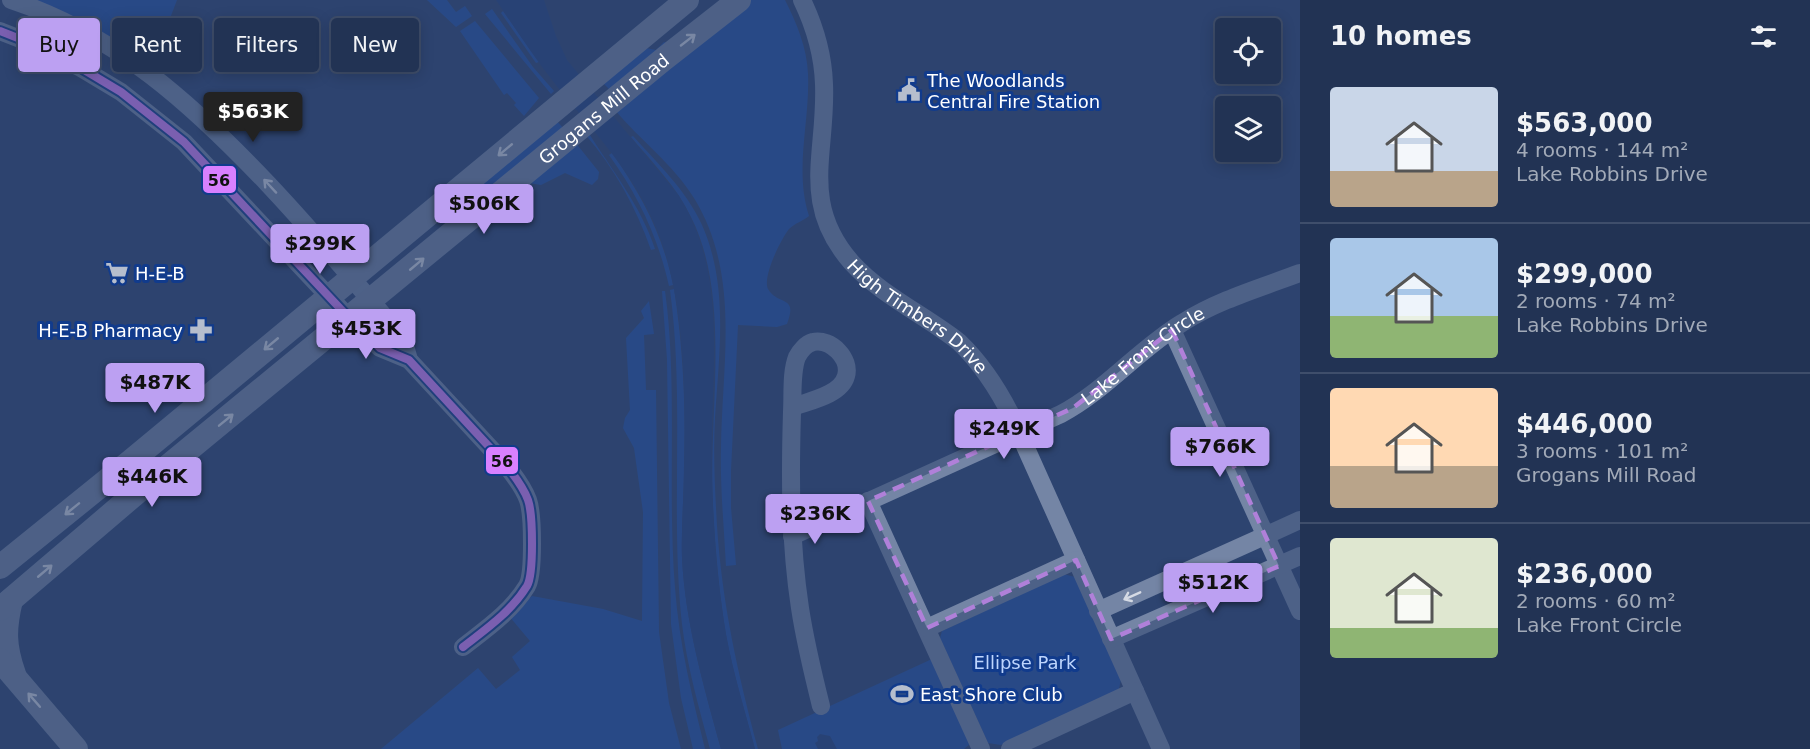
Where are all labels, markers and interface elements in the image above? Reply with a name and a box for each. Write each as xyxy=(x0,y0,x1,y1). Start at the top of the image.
chip: Buy xyxy=(18,18,100,72)
chip: Rent xyxy=(112,18,202,72)
chip: Filters xyxy=(214,18,319,72)
chip: New xyxy=(331,18,419,72)
map controls xyxy=(1215,18,1281,162)
button: locate xyxy=(1215,18,1281,84)
icon: filters xyxy=(1747,20,1780,53)
text: 10 homes xyxy=(1330,21,1472,51)
one-way arrow xyxy=(680,33,696,46)
street label: Grogans Mill Road xyxy=(534,49,673,168)
place label: The Woodlands Central Fire Station xyxy=(926,70,1100,112)
public building icon: The Woodlands Central Fire Station xyxy=(896,77,922,103)
pin: $563K xyxy=(211,92,295,143)
button: layers xyxy=(1215,96,1281,162)
text: $563K xyxy=(217,99,289,123)
text: $563,000 xyxy=(1516,108,1653,138)
icon: home xyxy=(1378,111,1450,183)
text: 4 rooms · 144 m² xyxy=(1516,138,1688,162)
one-way arrow xyxy=(497,143,513,156)
text: Lake Robbins Drive xyxy=(1516,162,1708,186)
line badge: 56 xyxy=(202,165,237,194)
text: 56 xyxy=(208,171,230,190)
one-way arrow xyxy=(263,179,277,194)
pin: $506K xyxy=(442,184,526,235)
text: $506K xyxy=(448,191,520,215)
pin: $299K xyxy=(278,224,362,275)
text: $299K xyxy=(284,231,356,255)
street label: High Timbers Drive xyxy=(843,255,993,377)
one-way arrow xyxy=(409,257,424,271)
text: $299,000 xyxy=(1516,259,1653,289)
supermarket icon: H-E-B xyxy=(104,260,130,286)
icon: home xyxy=(1378,262,1450,334)
place label: H-E-B xyxy=(135,263,185,284)
text: 2 rooms · 74 m² xyxy=(1516,289,1676,313)
street label: Lake Front Circle xyxy=(1077,302,1208,409)
pin: $453K xyxy=(324,309,408,360)
text: Lake Robbins Drive xyxy=(1516,313,1708,337)
text: $453K xyxy=(330,316,402,340)
pharmacy icon: H-E-B Pharmacy xyxy=(188,317,214,343)
place label: H-E-B Pharmacy xyxy=(38,320,183,341)
one-way arrow xyxy=(264,337,279,351)
pin: $487K xyxy=(113,363,197,414)
text: $487K xyxy=(119,370,191,394)
pin: $249K xyxy=(962,409,1046,460)
text: $446,000 xyxy=(1516,409,1653,439)
icon: home xyxy=(1378,412,1450,484)
one-way arrow xyxy=(218,413,234,426)
text: $249K xyxy=(968,416,1040,440)
pin: $766K xyxy=(1178,427,1262,478)
text: $766K xyxy=(1184,434,1256,458)
text: 3 rooms · 101 m² xyxy=(1516,439,1688,463)
line badge: 56 xyxy=(485,446,519,475)
text: 56 xyxy=(491,452,513,471)
pin: $446K xyxy=(110,457,194,508)
text: Grogans Mill Road xyxy=(1516,463,1696,487)
text: $446K xyxy=(116,464,188,488)
pin: $236K xyxy=(773,494,857,545)
text: $236K xyxy=(779,501,851,525)
one-way arrow xyxy=(65,502,80,516)
text: $236,000 xyxy=(1516,559,1653,589)
icon: home xyxy=(1378,562,1450,634)
pin: $512K xyxy=(1171,563,1255,614)
one-way arrow xyxy=(37,565,53,578)
text: $512K xyxy=(1177,570,1249,594)
text: 2 rooms · 60 m² xyxy=(1516,589,1676,613)
one-way arrow xyxy=(1123,590,1141,602)
text: Lake Front Circle xyxy=(1516,613,1682,637)
park label: Ellipse Park xyxy=(974,652,1077,673)
sports icon: East Shore Club xyxy=(889,681,915,707)
place label: East Shore Club xyxy=(920,684,1063,705)
one-way arrow xyxy=(27,693,41,708)

